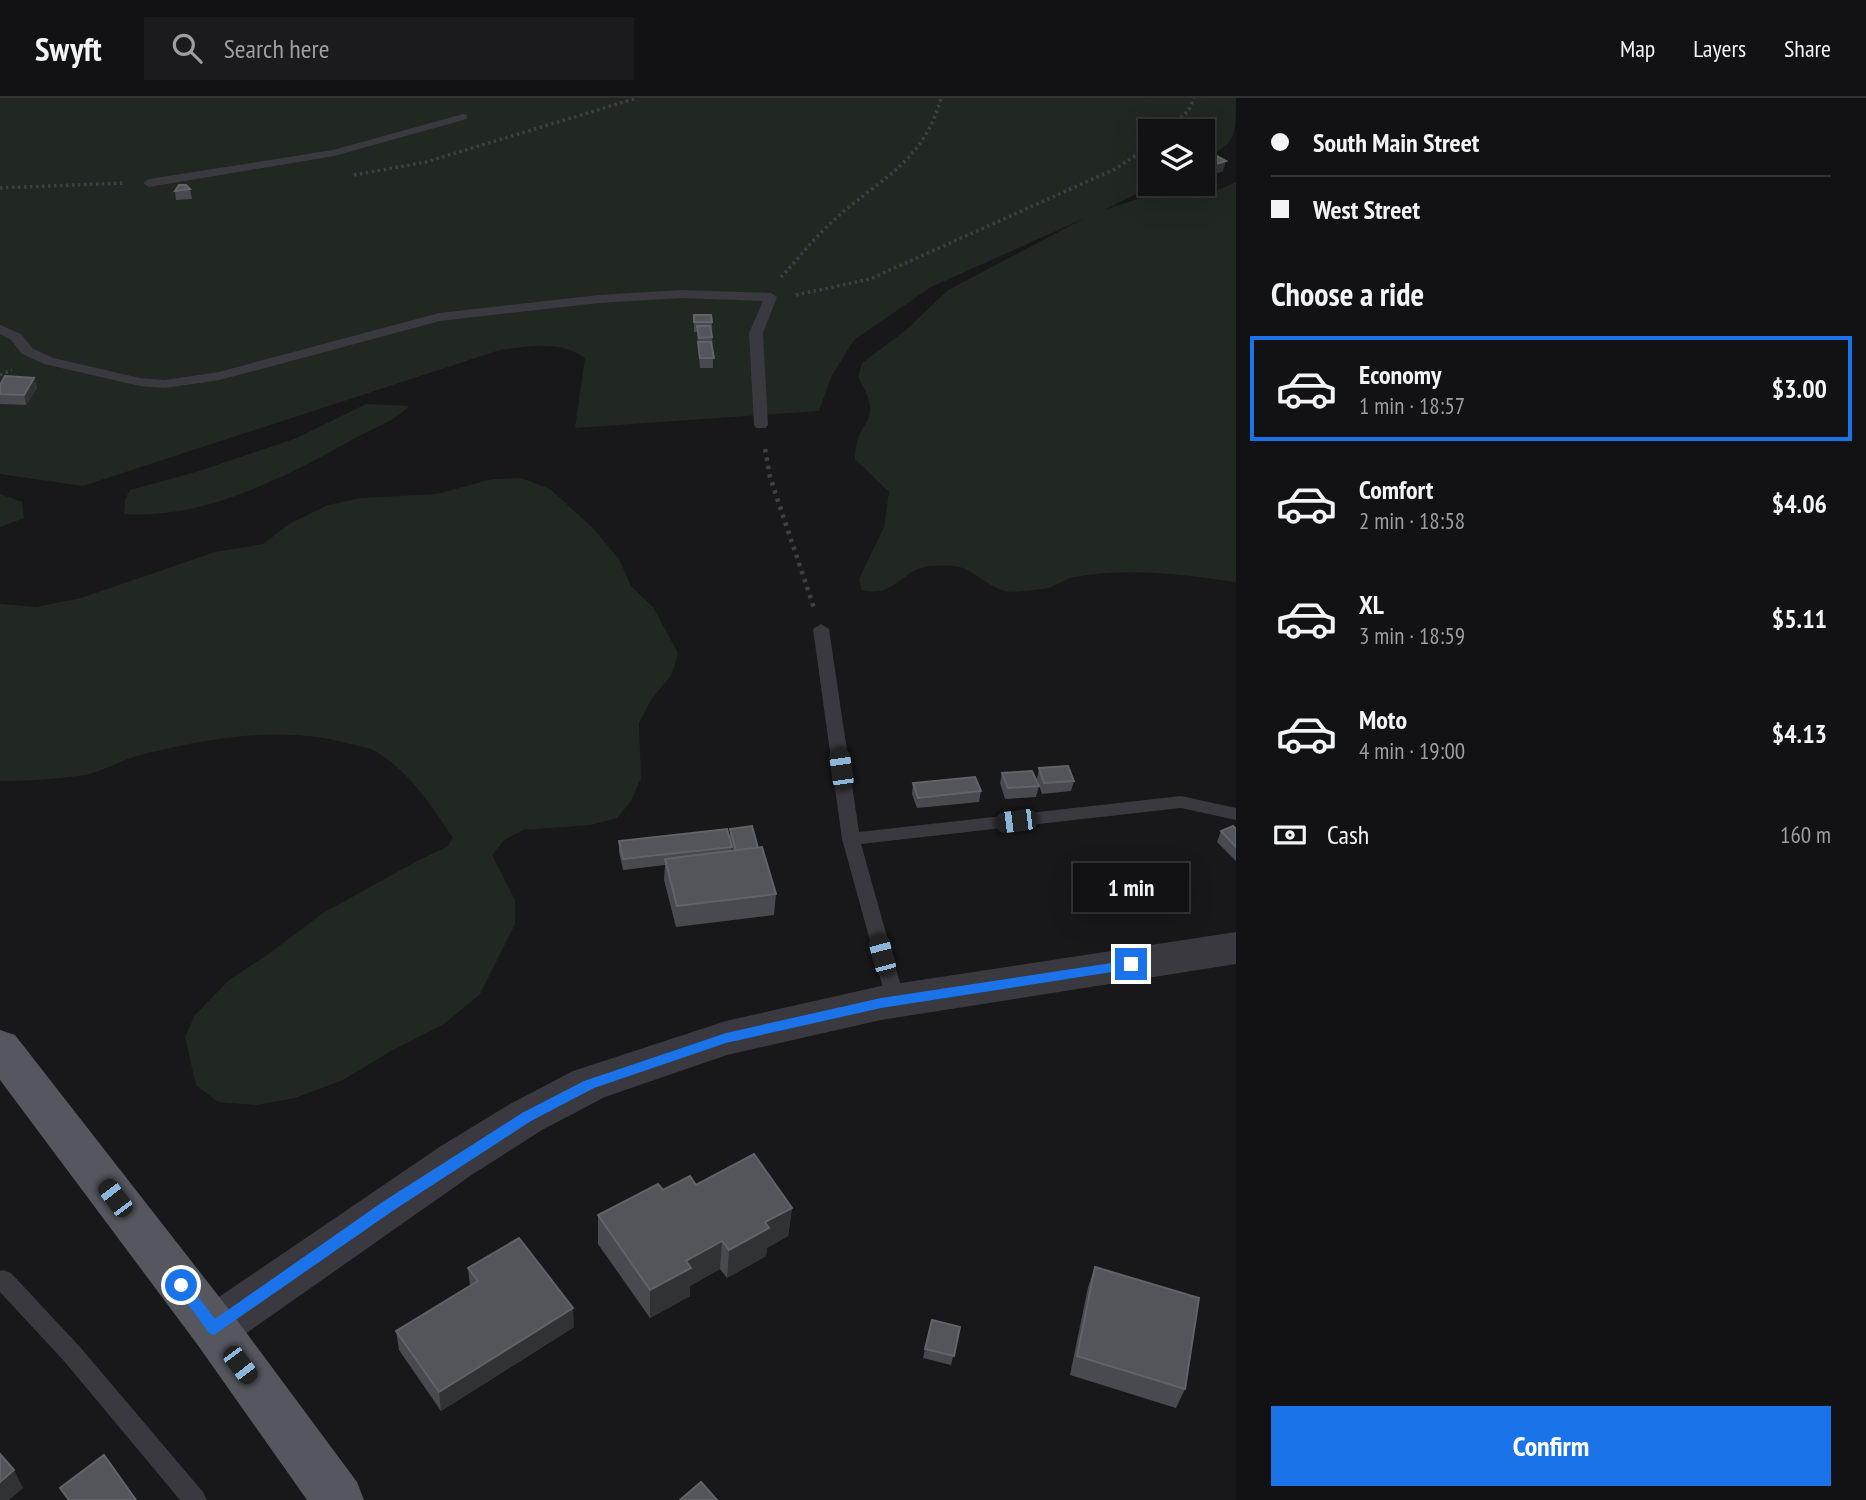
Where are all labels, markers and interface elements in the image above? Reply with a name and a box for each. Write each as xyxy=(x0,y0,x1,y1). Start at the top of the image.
search box xyxy=(144,17,634,80)
text: Swyft xyxy=(35,27,102,70)
icon: search xyxy=(168,29,206,67)
text: Search here xyxy=(224,32,329,65)
text: Map xyxy=(1620,33,1655,64)
text: Layers xyxy=(1693,33,1746,64)
text: Share xyxy=(1784,33,1831,64)
map controls xyxy=(1138,119,1215,196)
button: layers xyxy=(1138,119,1215,196)
text: South Main Street xyxy=(1313,126,1479,159)
text: West Street xyxy=(1313,193,1420,226)
text: Choose a ride xyxy=(1271,273,1424,315)
icon: car xyxy=(1275,357,1338,420)
text: Economy xyxy=(1359,358,1441,391)
text: $3.00 xyxy=(1772,372,1827,405)
text: 1 min · 18:57 xyxy=(1359,391,1465,420)
icon: car xyxy=(1275,472,1338,535)
text: Comfort xyxy=(1359,473,1433,506)
text: $4.06 xyxy=(1772,487,1827,520)
text: 2 min · 18:58 xyxy=(1359,506,1465,535)
icon: car xyxy=(1275,587,1338,650)
text: XL xyxy=(1359,588,1384,621)
text: $5.11 xyxy=(1772,602,1827,635)
text: 3 min · 18:59 xyxy=(1359,621,1465,650)
icon: car xyxy=(1275,702,1338,765)
text: Moto xyxy=(1359,703,1407,736)
text: $4.13 xyxy=(1772,717,1827,750)
text: 4 min · 19:00 xyxy=(1359,736,1465,765)
car xyxy=(828,747,855,791)
car xyxy=(994,808,1039,834)
icon: cash xyxy=(1271,816,1309,854)
text: Cash xyxy=(1327,818,1369,851)
text: 160 m xyxy=(1780,820,1831,849)
callout: 1 min xyxy=(1073,862,1189,912)
text: 1 min xyxy=(1108,873,1154,902)
car xyxy=(867,932,898,978)
route end xyxy=(1115,948,1147,980)
car xyxy=(94,1175,137,1221)
route start xyxy=(165,1269,197,1301)
car xyxy=(219,1342,262,1388)
button: Confirm xyxy=(1271,1406,1831,1486)

